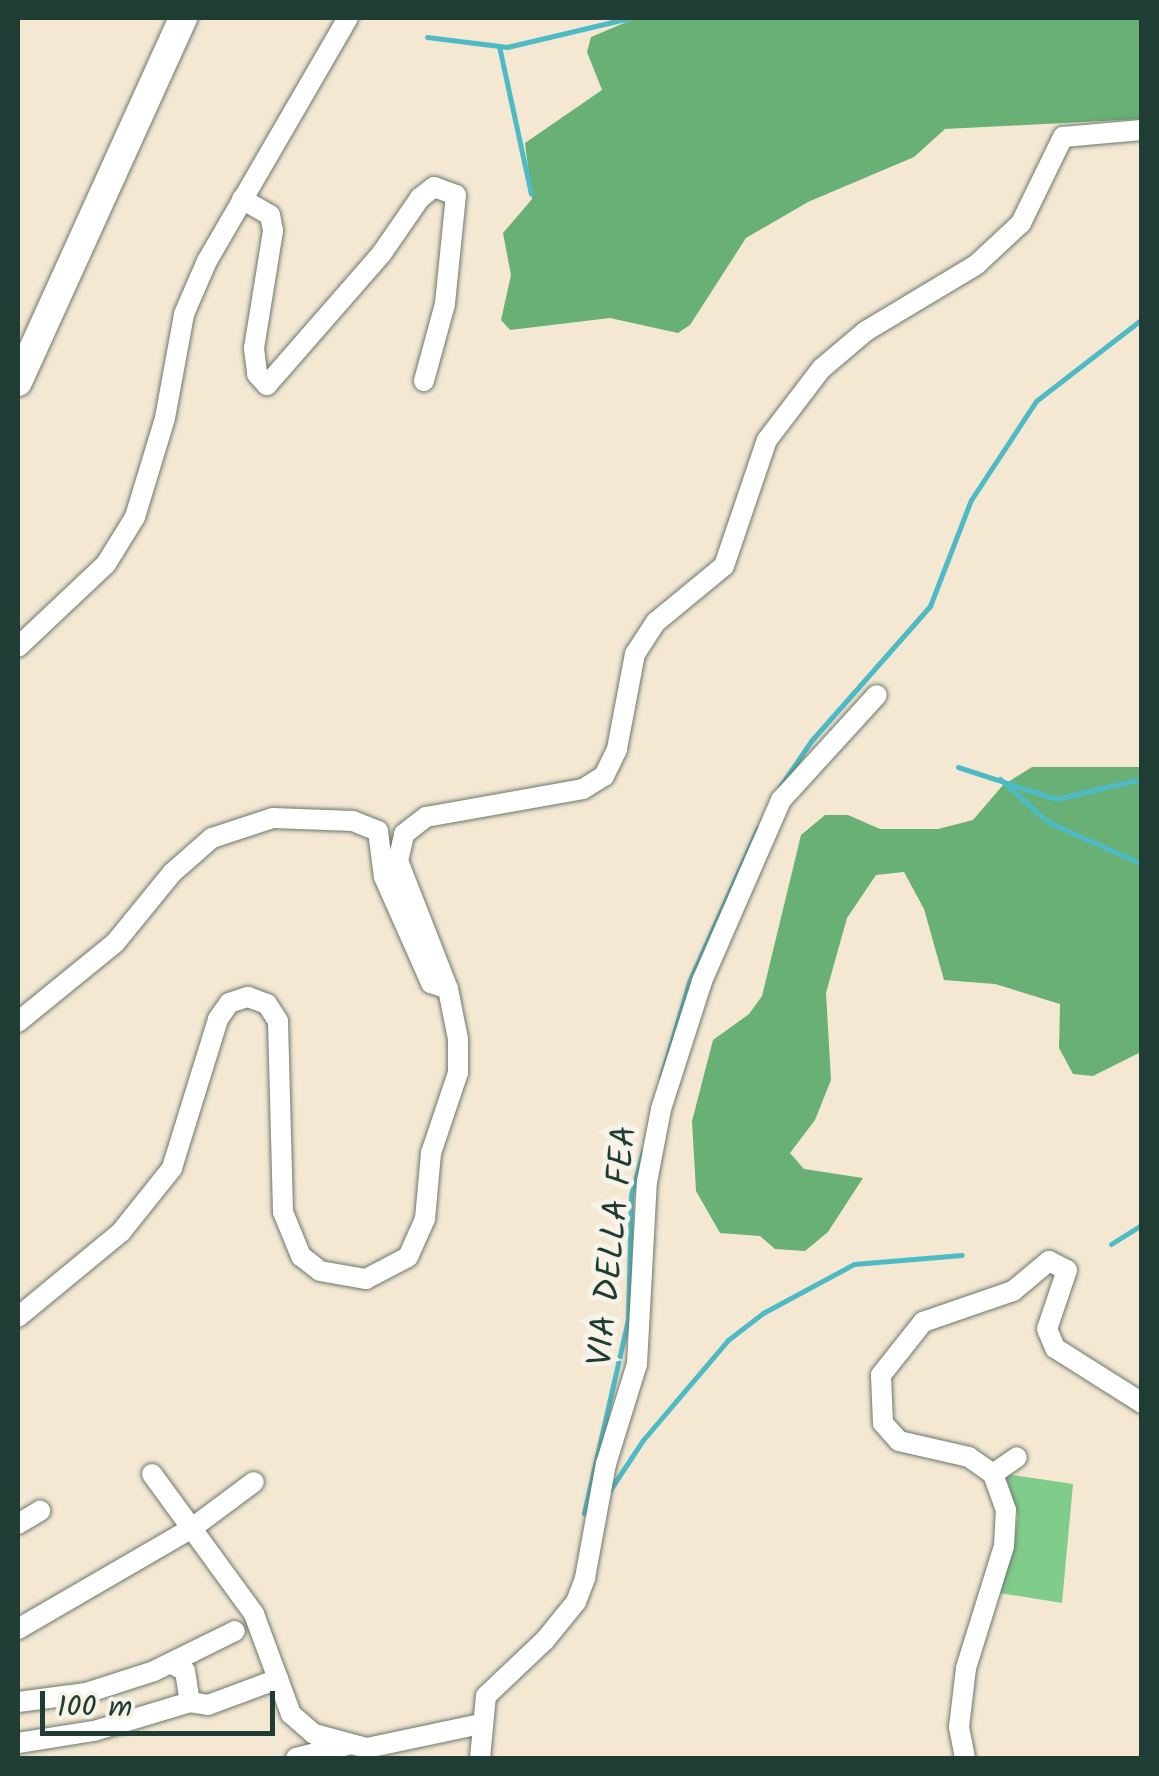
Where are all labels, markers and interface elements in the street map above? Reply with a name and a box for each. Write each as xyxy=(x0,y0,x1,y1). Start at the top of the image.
street label: VIA DELLA FEA xyxy=(580,1124,648,1368)
scale bar xyxy=(45,1671,280,1733)
text: 100 m xyxy=(57,1684,132,1732)

